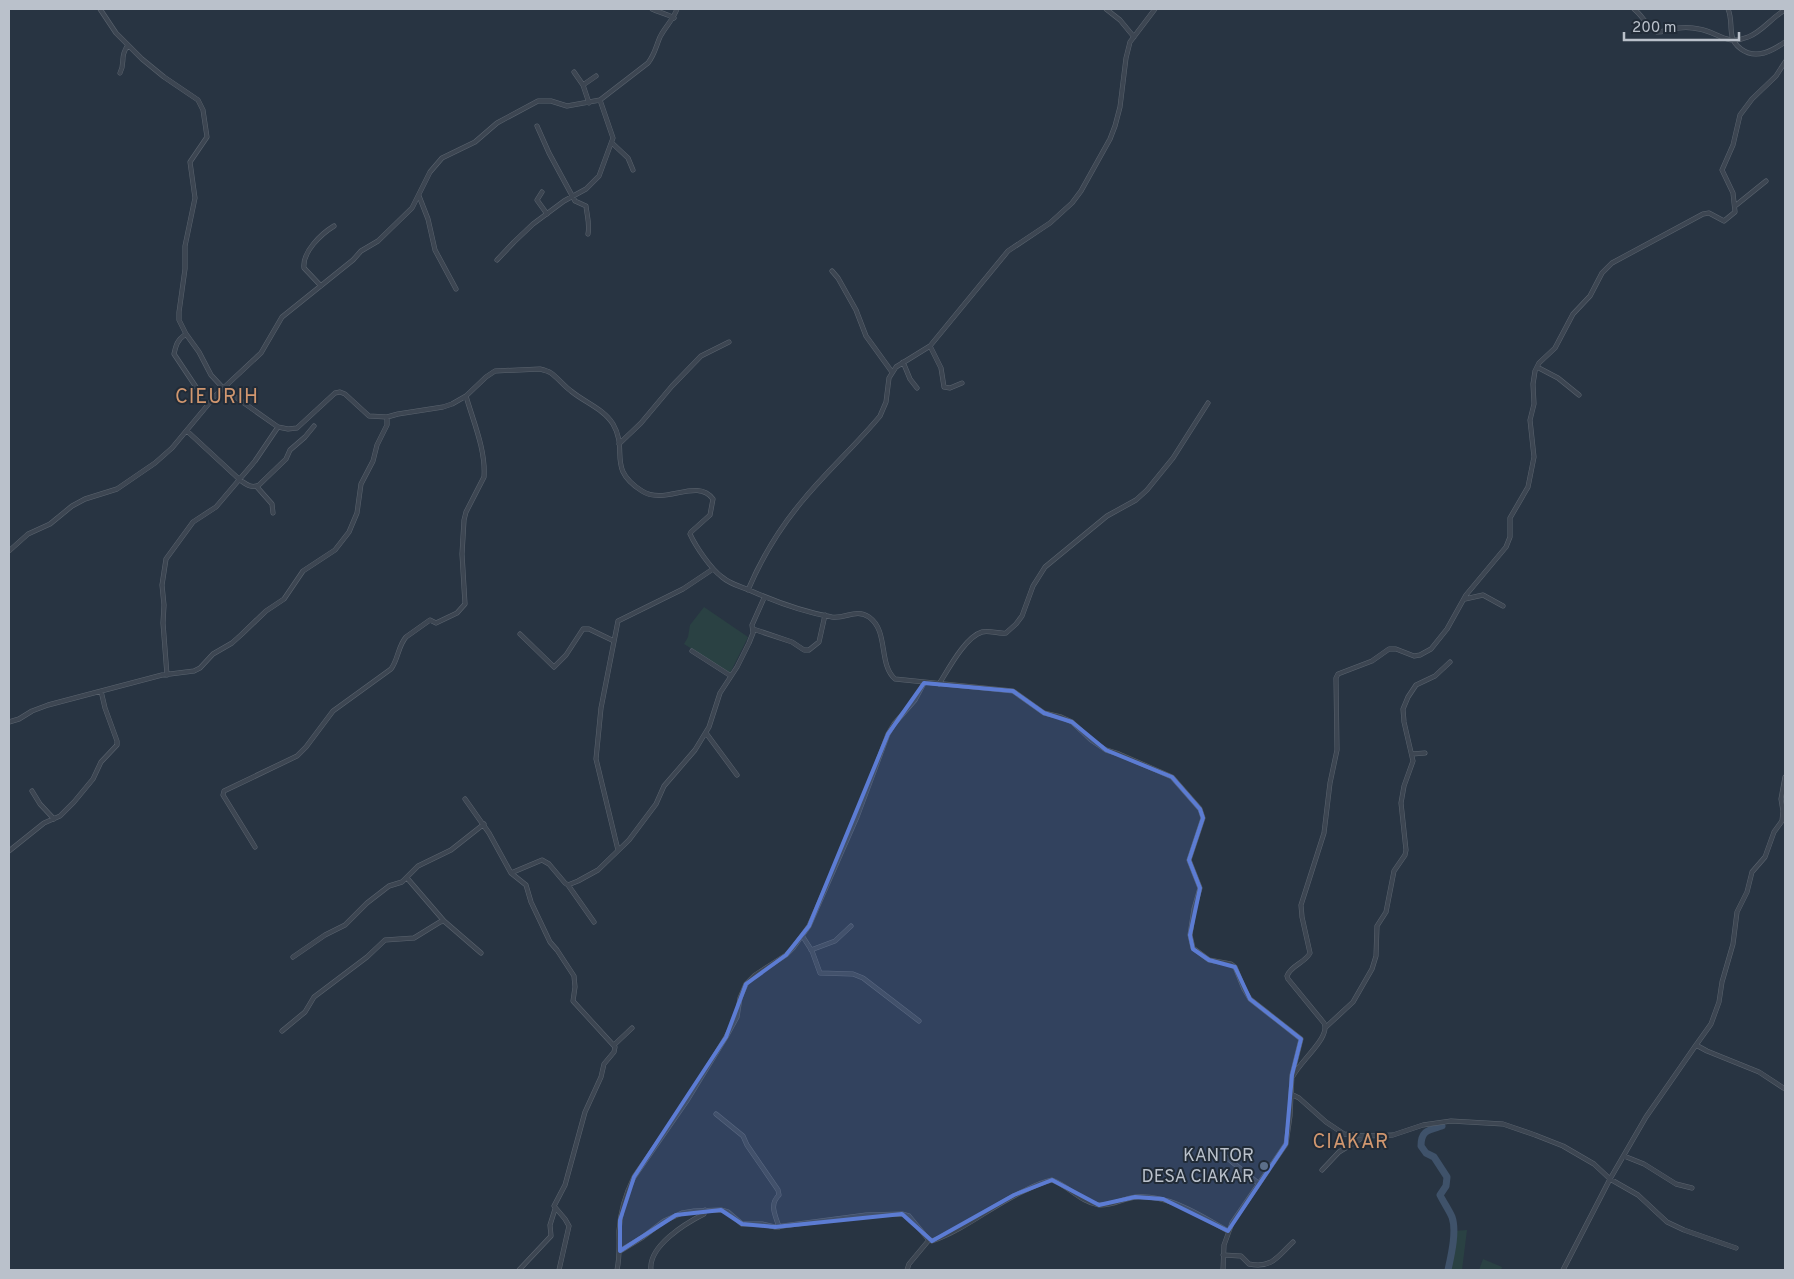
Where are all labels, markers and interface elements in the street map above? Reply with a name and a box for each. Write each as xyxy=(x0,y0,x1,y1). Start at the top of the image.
scale bar xyxy=(1624,10,1739,42)
text: 200 m xyxy=(1632,19,1677,38)
district label: CIEURIH xyxy=(175,385,259,411)
district label: CIAKAR xyxy=(1313,1130,1389,1156)
place label: KANTOR DESA CIAKAR xyxy=(1142,1145,1254,1189)
marker: KANTOR DESA CIAKAR xyxy=(1258,1160,1270,1172)

